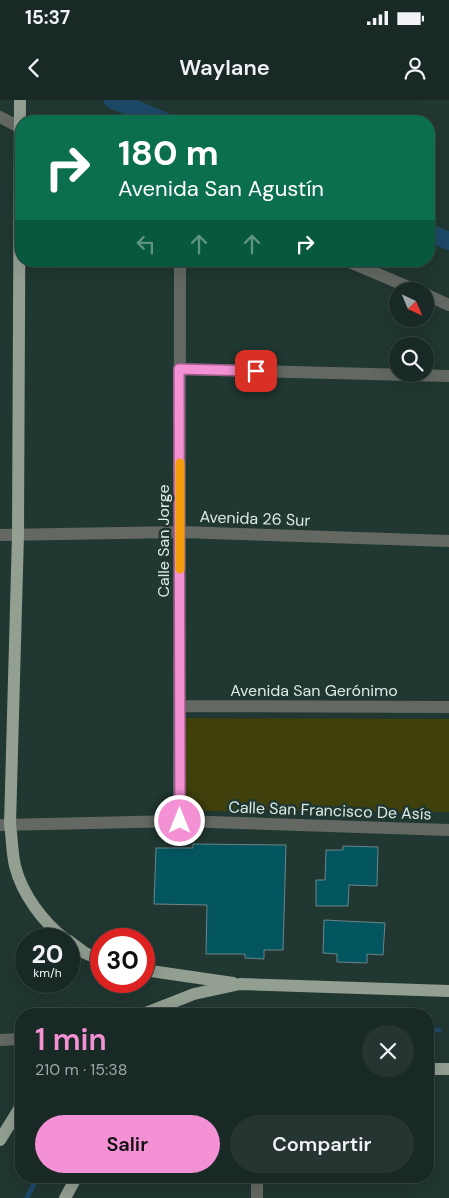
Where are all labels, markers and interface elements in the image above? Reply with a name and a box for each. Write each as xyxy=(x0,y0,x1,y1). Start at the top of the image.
text: 15:37 xyxy=(25,5,70,30)
text: Waylane xyxy=(179,53,270,82)
icon: back xyxy=(20,54,48,82)
icon: person xyxy=(401,54,429,82)
text: 180 m xyxy=(118,130,219,176)
icon: right xyxy=(35,135,100,200)
text: Avenida San Agustín xyxy=(118,174,324,203)
icon: left xyxy=(132,230,160,258)
icon: ahead xyxy=(185,230,213,258)
icon: ahead xyxy=(238,230,266,258)
icon: right xyxy=(291,230,319,258)
north arrow xyxy=(389,282,434,328)
map controls xyxy=(389,282,434,382)
button: search xyxy=(389,337,434,382)
pin xyxy=(235,350,277,392)
icon: arrive xyxy=(242,357,270,385)
street label: Calle San Jorge xyxy=(153,484,174,598)
street label: Avenida 26 Sur xyxy=(199,506,311,531)
street label: Avenida San Gerónimo xyxy=(230,680,398,701)
position arrow xyxy=(153,794,205,846)
street label: Calle San Francisco De Asís xyxy=(228,796,432,825)
speed limit sign: 30 xyxy=(90,928,155,993)
text: 20 xyxy=(32,938,63,971)
text: km/h xyxy=(33,965,62,981)
text: 1 min xyxy=(35,1020,107,1059)
button: close xyxy=(362,1025,414,1077)
text: 210 m · 15:38 xyxy=(35,1059,128,1080)
button: Salir xyxy=(35,1115,220,1173)
button: Compartir xyxy=(230,1115,414,1173)

